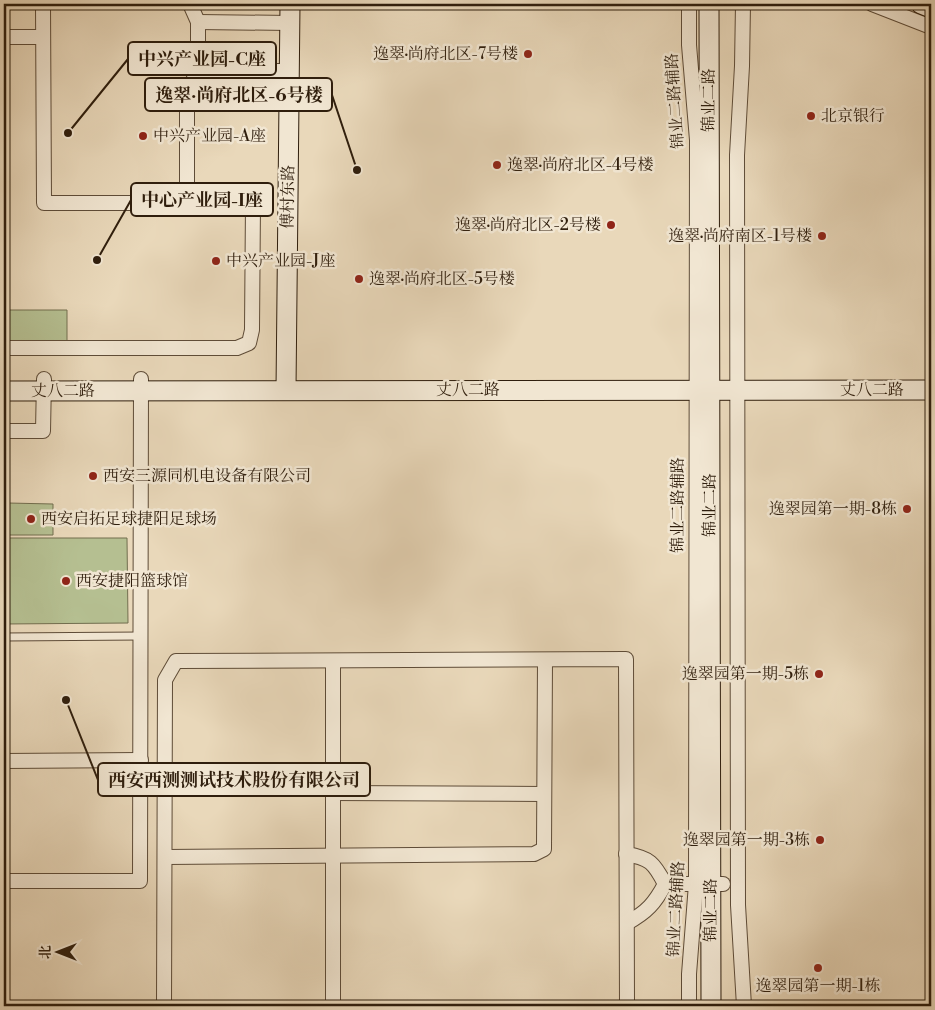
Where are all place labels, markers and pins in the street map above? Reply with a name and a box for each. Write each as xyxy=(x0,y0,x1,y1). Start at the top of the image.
callout: 中兴产业园-C座 xyxy=(128,42,276,75)
place label: 逸翠·尚府北区-7号楼 xyxy=(373,44,518,64)
marker: 逸翠·尚府北区-7号楼 xyxy=(522,48,534,60)
callout: 逸翠·尚府北区-6号楼 xyxy=(145,78,332,111)
place label: 北京银行 xyxy=(821,106,885,126)
marker: 北京银行 xyxy=(805,110,817,122)
place label: 中兴产业园-A座 xyxy=(153,126,266,146)
marker: 中兴产业园-A座 xyxy=(137,130,149,142)
place label: 逸翠·尚府北区-4号楼 xyxy=(507,155,654,175)
marker: 逸翠·尚府北区-4号楼 xyxy=(491,159,503,171)
callout: 中心产业园-I座 xyxy=(131,183,273,216)
place label: 逸翠·尚府北区-2号楼 xyxy=(455,215,601,235)
marker: 逸翠·尚府北区-2号楼 xyxy=(605,219,617,231)
place label: 逸翠·尚府南区-1号楼 xyxy=(668,226,812,246)
marker: 逸翠·尚府南区-1号楼 xyxy=(816,230,828,242)
place label: 中兴产业园-J座 xyxy=(226,251,336,271)
marker: 中兴产业园-J座 xyxy=(210,255,222,267)
place label: 逸翠·尚府北区-5号楼 xyxy=(369,269,515,289)
marker: 逸翠·尚府北区-5号楼 xyxy=(353,273,365,285)
place label: 西安三源同机电设备有限公司 xyxy=(103,466,311,486)
marker: 西安三源同机电设备有限公司 xyxy=(87,470,99,482)
place label: 逸翠园第一期-8栋 xyxy=(769,499,897,519)
marker: 逸翠园第一期-8栋 xyxy=(901,503,913,515)
place label: 西安启拓足球捷阳足球场 xyxy=(41,509,217,529)
marker: 西安启拓足球捷阳足球场 xyxy=(25,513,37,525)
place label: 西安捷阳篮球馆 xyxy=(76,571,188,591)
marker: 西安捷阳篮球馆 xyxy=(60,575,72,587)
place label: 逸翠园第一期-5栋 xyxy=(682,664,809,684)
marker: 逸翠园第一期-5栋 xyxy=(813,668,825,680)
callout: 西安西测测试技术股份有限公司 xyxy=(98,763,370,796)
place label: 逸翠园第一期-3栋 xyxy=(683,830,810,850)
marker: 逸翠园第一期-3栋 xyxy=(814,834,826,846)
marker: 逸翠园第一期-1栋 xyxy=(812,962,824,974)
place label: 逸翠园第一期-1栋 xyxy=(755,976,881,996)

